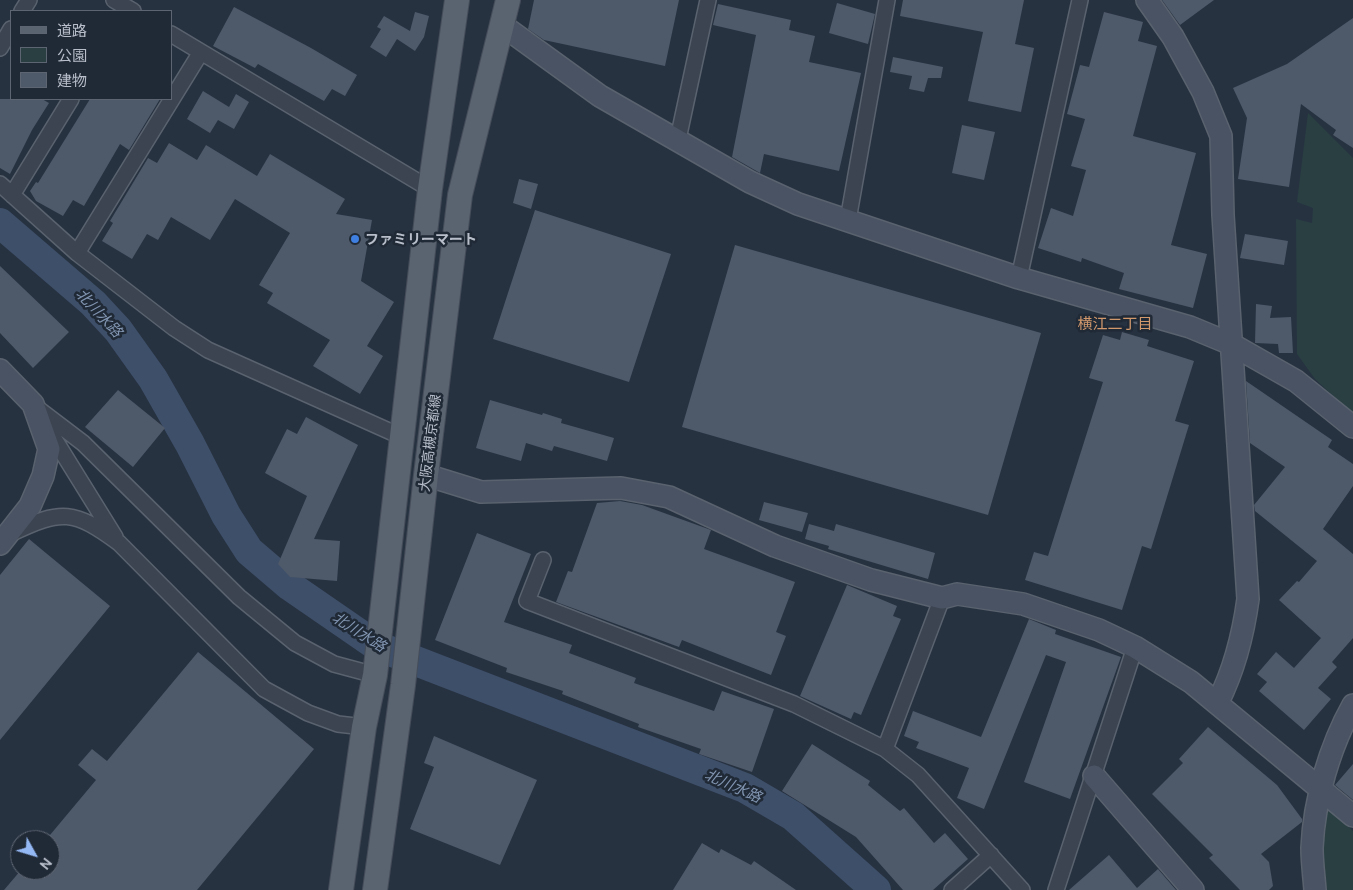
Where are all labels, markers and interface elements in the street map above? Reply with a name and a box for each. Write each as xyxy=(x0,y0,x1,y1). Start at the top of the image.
legend xyxy=(10,10,172,100)
text: 道路 xyxy=(57,22,87,39)
text: 公園 xyxy=(57,47,87,64)
text: 建物 xyxy=(57,72,87,89)
place label: ファミリーマート xyxy=(365,231,477,247)
marker: ファミリーマート xyxy=(349,233,361,245)
water label: 北川水路 xyxy=(72,285,126,341)
district label: 横江二丁目 xyxy=(1078,315,1152,333)
street label: 大阪高槻京都線 xyxy=(416,393,444,493)
water label: 北川水路 xyxy=(329,608,389,656)
water label: 北川水路 xyxy=(702,766,764,806)
north arrow xyxy=(10,830,60,880)
text: N xyxy=(36,855,55,873)

